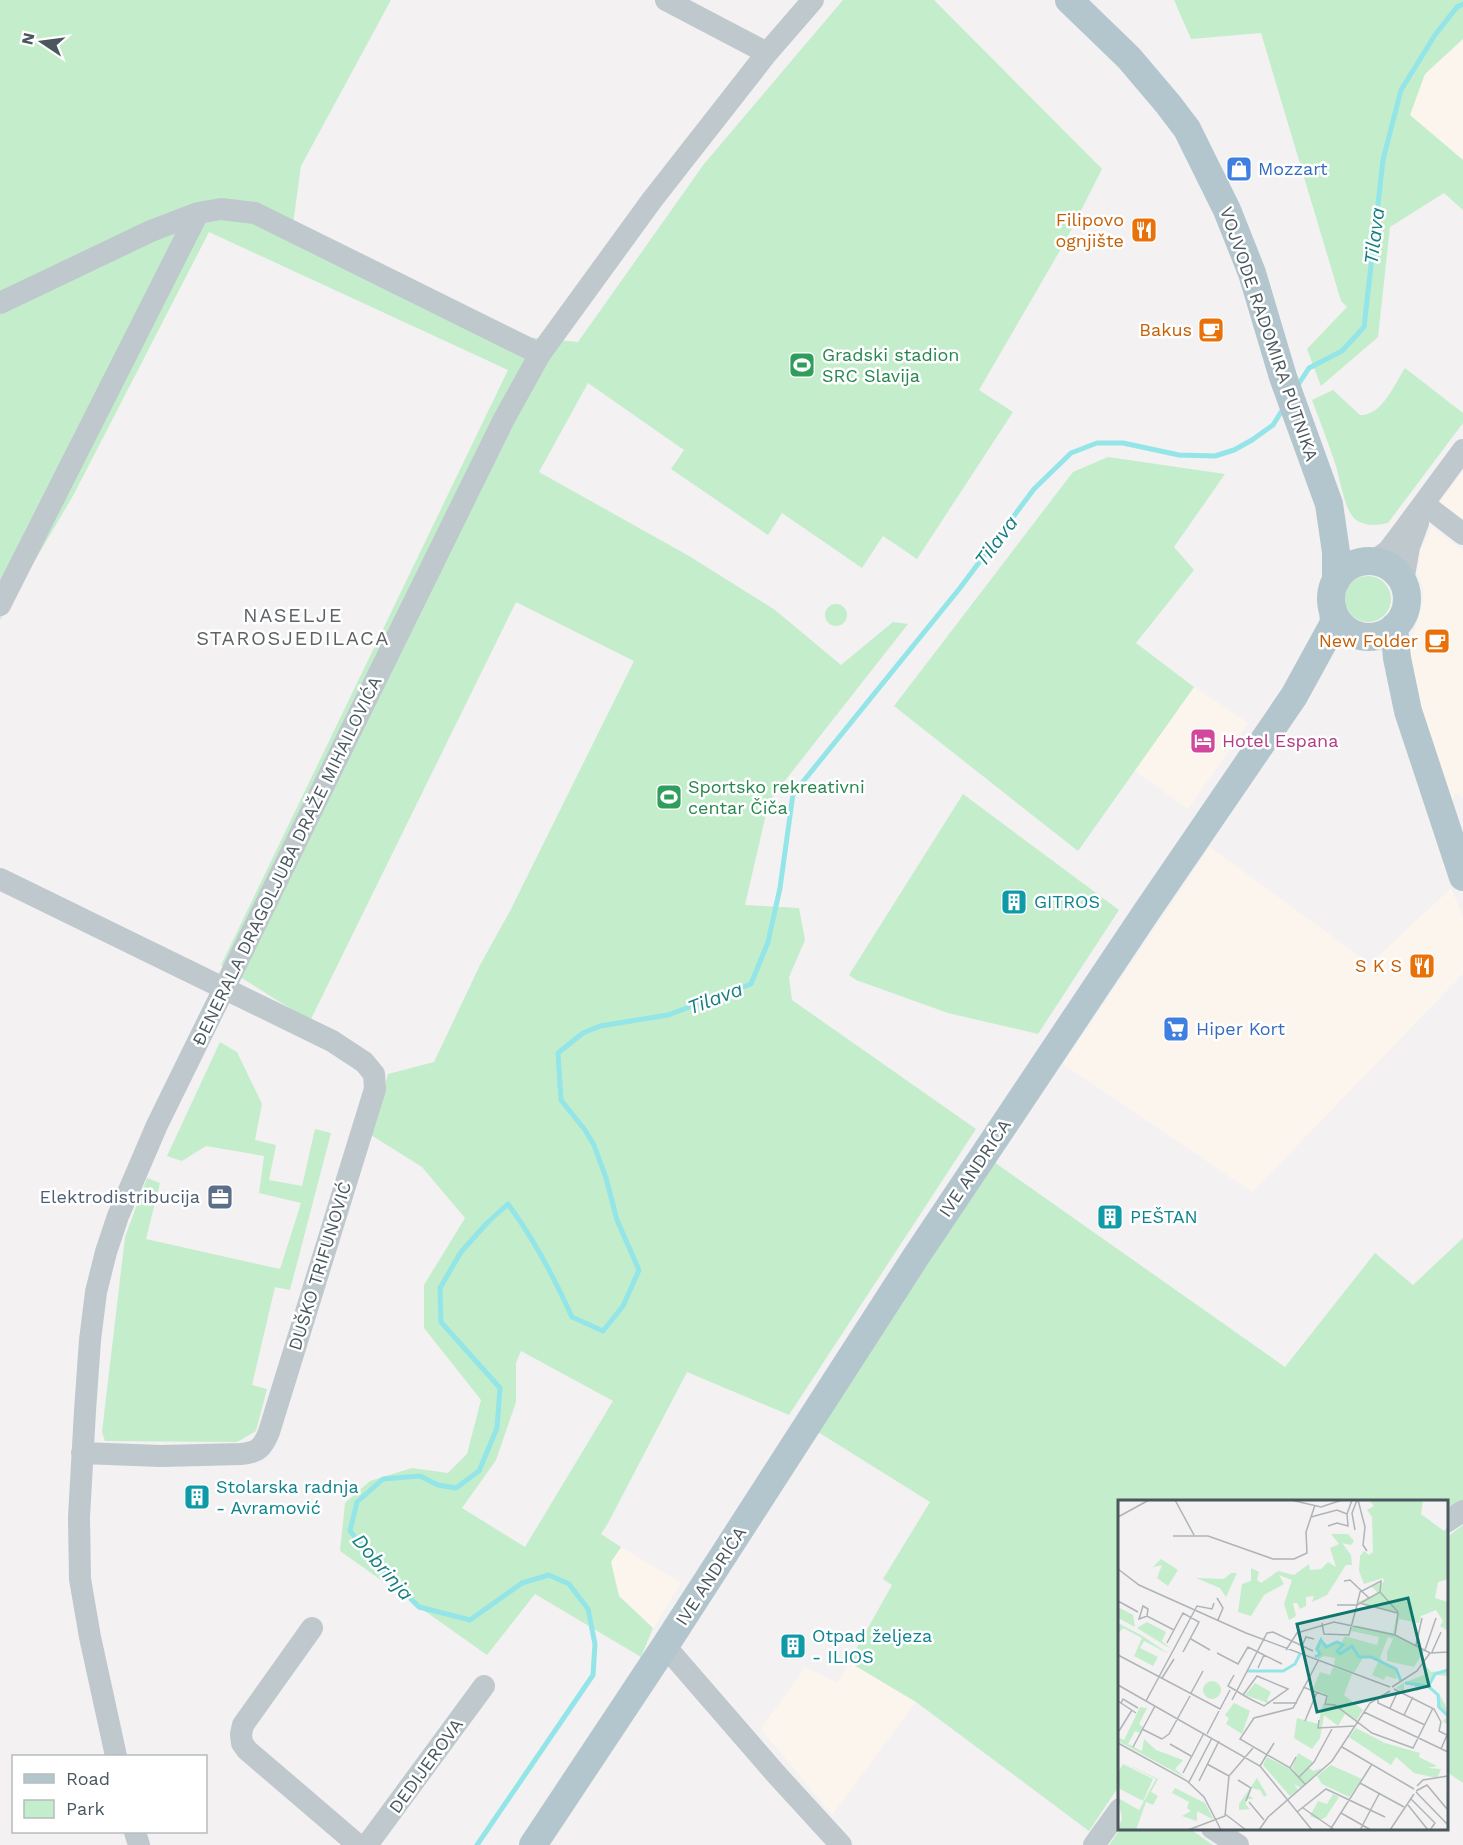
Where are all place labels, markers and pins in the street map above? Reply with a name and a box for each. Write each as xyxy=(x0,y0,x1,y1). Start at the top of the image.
shop icon: Mozzart xyxy=(1224,154,1254,184)
place label: Mozzart xyxy=(1258,158,1328,179)
place label: Filipovo ognjište xyxy=(1055,209,1124,251)
restaurant icon: Filipovo ognjište xyxy=(1129,215,1159,245)
cafe icon: Bakus xyxy=(1196,315,1226,345)
place label: Bakus xyxy=(1139,319,1192,340)
place label: Gradski stadion SRC Slavija xyxy=(822,344,959,386)
sports icon: Gradski stadion SRC Slavija xyxy=(787,350,817,380)
cafe icon: New Folder xyxy=(1422,626,1452,656)
place label: New Folder xyxy=(1319,630,1418,651)
hotel icon: Hotel Espana xyxy=(1188,726,1218,756)
place label: Hotel Espana xyxy=(1222,730,1338,751)
place label: Sportsko rekreativni centar Čiča xyxy=(688,776,865,818)
sports icon: Sportsko rekreativni centar Čiča xyxy=(654,782,684,812)
building icon: GITROS xyxy=(999,887,1029,917)
place label: GITROS xyxy=(1034,891,1100,912)
restaurant icon: S K S xyxy=(1407,951,1437,981)
place label: S K S xyxy=(1355,955,1402,976)
supermarket icon: Hiper Kort xyxy=(1161,1014,1191,1044)
place label: Hiper Kort xyxy=(1196,1018,1285,1039)
office icon: Elektrodistribucija xyxy=(205,1182,235,1212)
place label: Elektrodistribucija xyxy=(40,1186,200,1207)
building icon: PEŠTAN xyxy=(1095,1202,1125,1232)
place label: PEŠTAN xyxy=(1130,1206,1198,1227)
place label: Stolarska radnja - Avramović xyxy=(216,1476,359,1518)
building icon: Stolarska radnja - Avramović xyxy=(182,1482,212,1512)
place label: Otpad željeza - ILIOS xyxy=(812,1625,932,1667)
building icon: Otpad željeza - ILIOS xyxy=(778,1631,808,1661)

